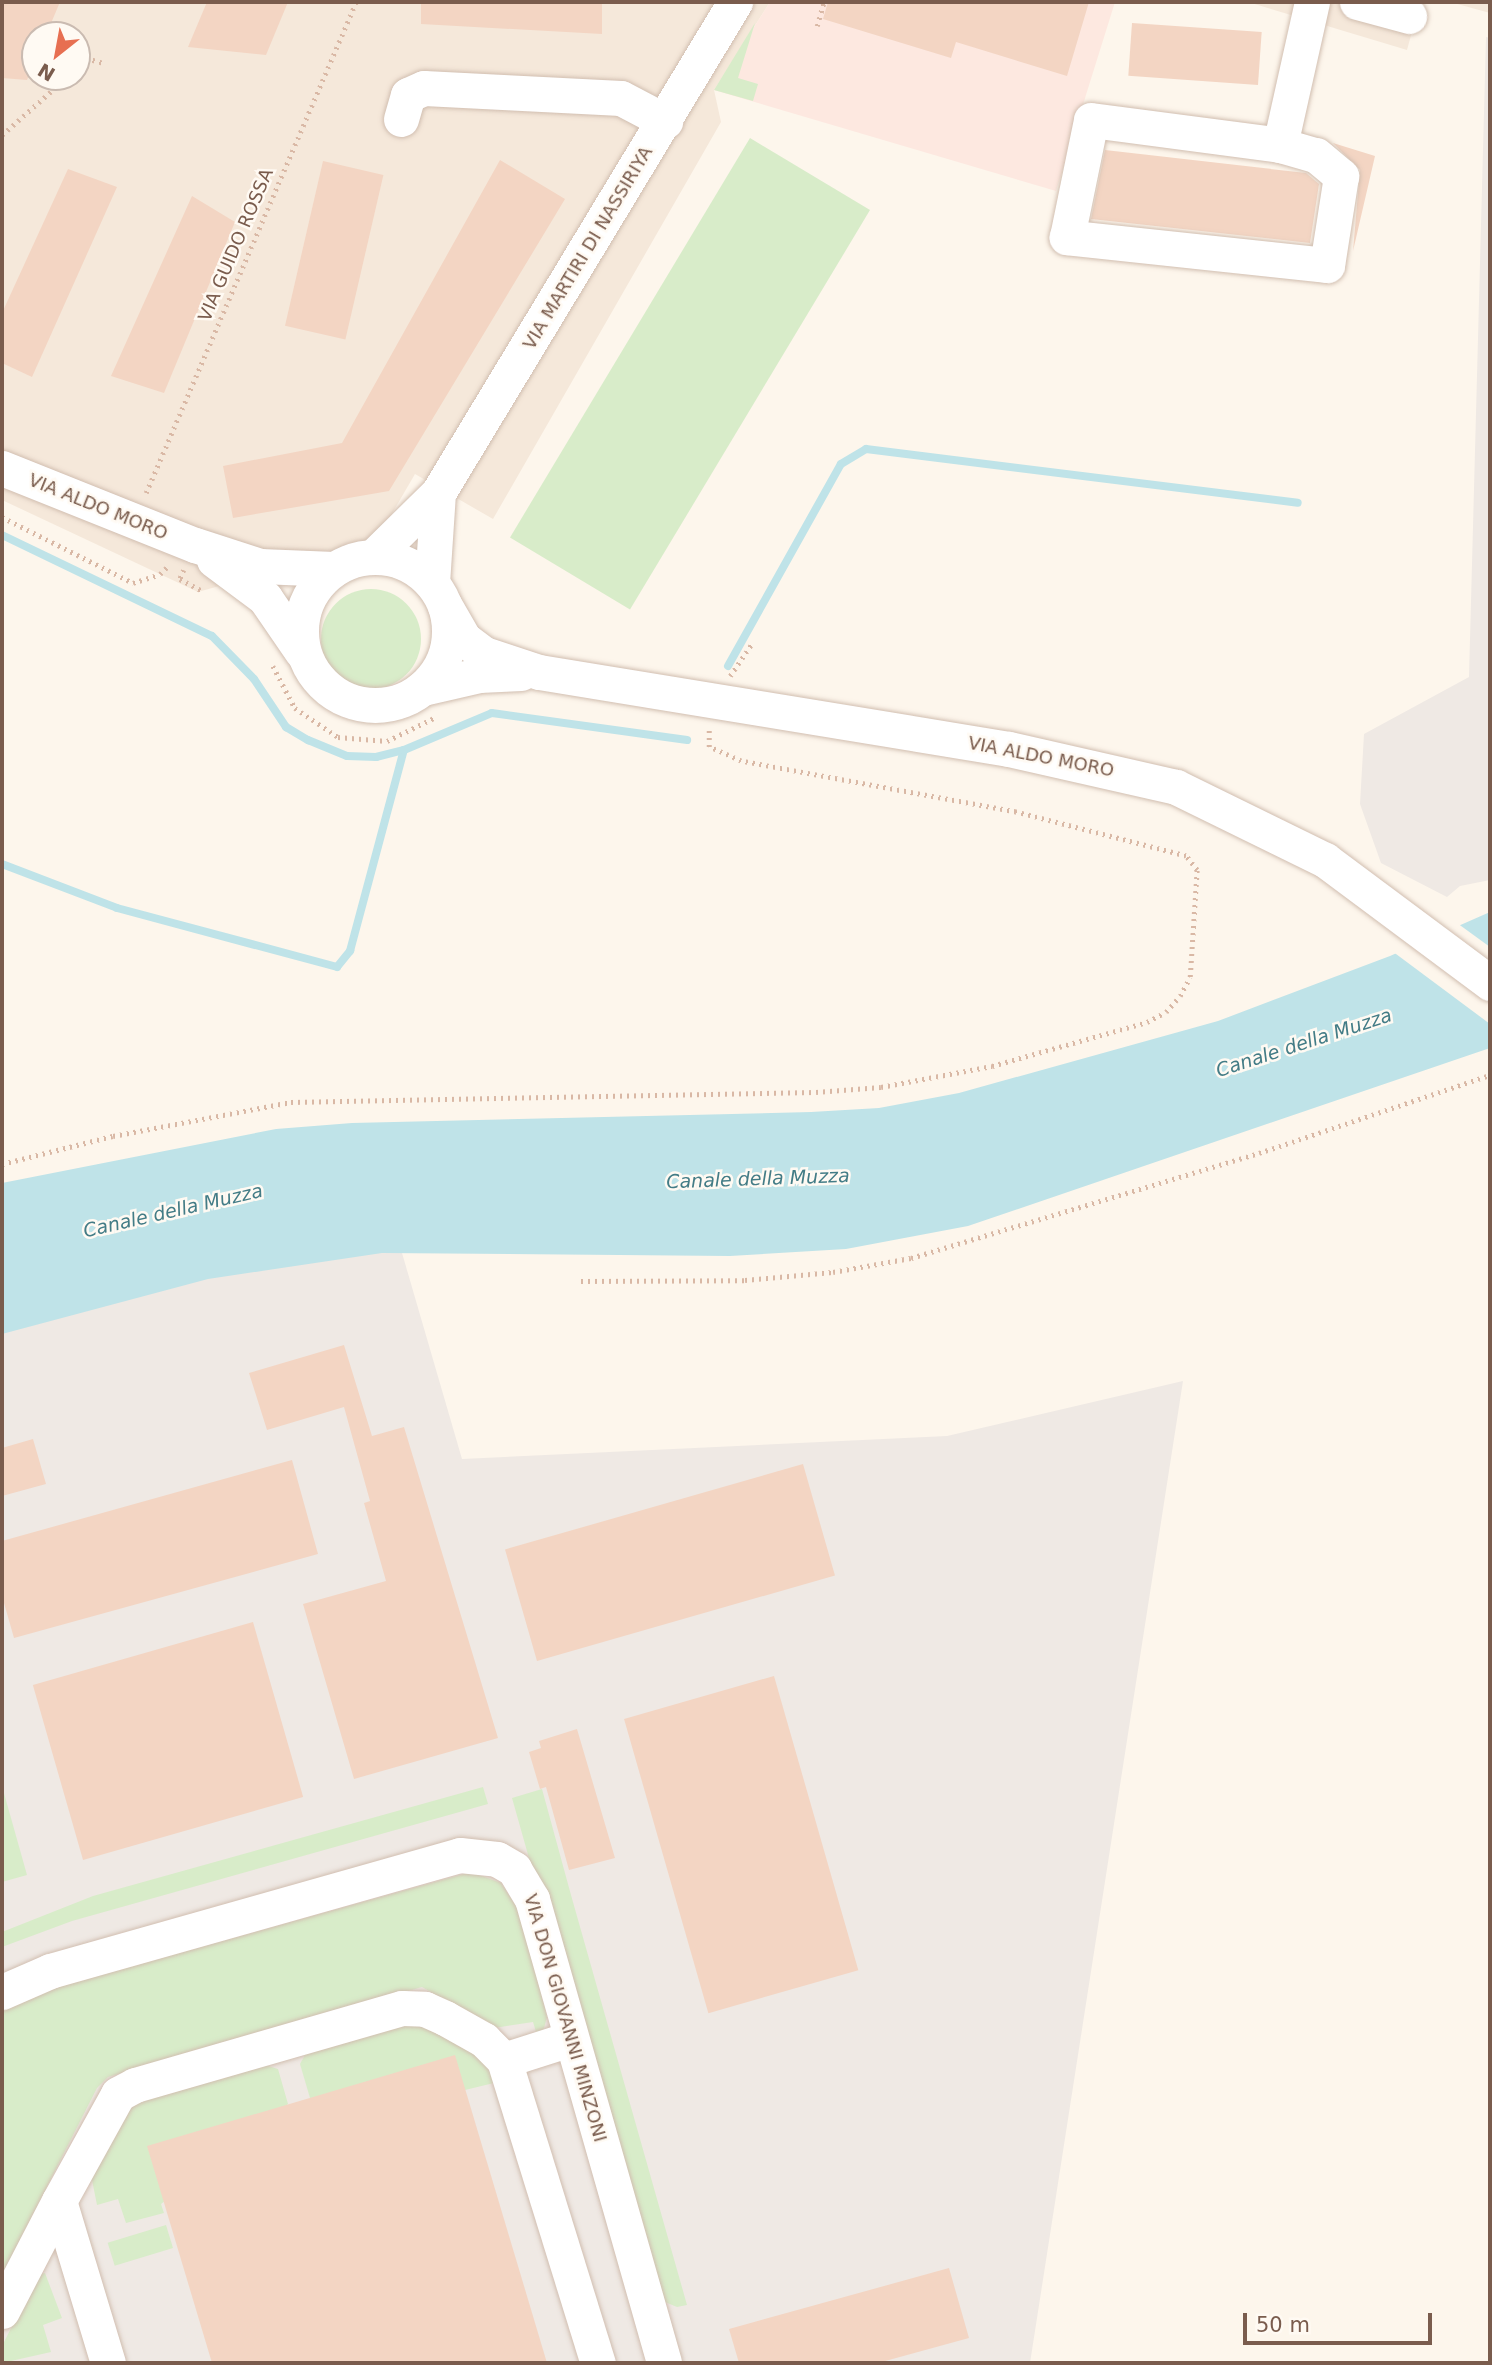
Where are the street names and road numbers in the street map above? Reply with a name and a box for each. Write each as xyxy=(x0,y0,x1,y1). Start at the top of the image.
street label: VIA MARTIRI DI NASSIRIYA xyxy=(519,143,657,353)
street label: VIA GUIDO ROSSA xyxy=(194,165,278,325)
street label: VIA ALDO MORO xyxy=(25,469,171,545)
street label: VIA ALDO MORO xyxy=(966,732,1116,782)
street label: VIA DON GIOVANNI MINZONI xyxy=(519,1892,611,2144)

